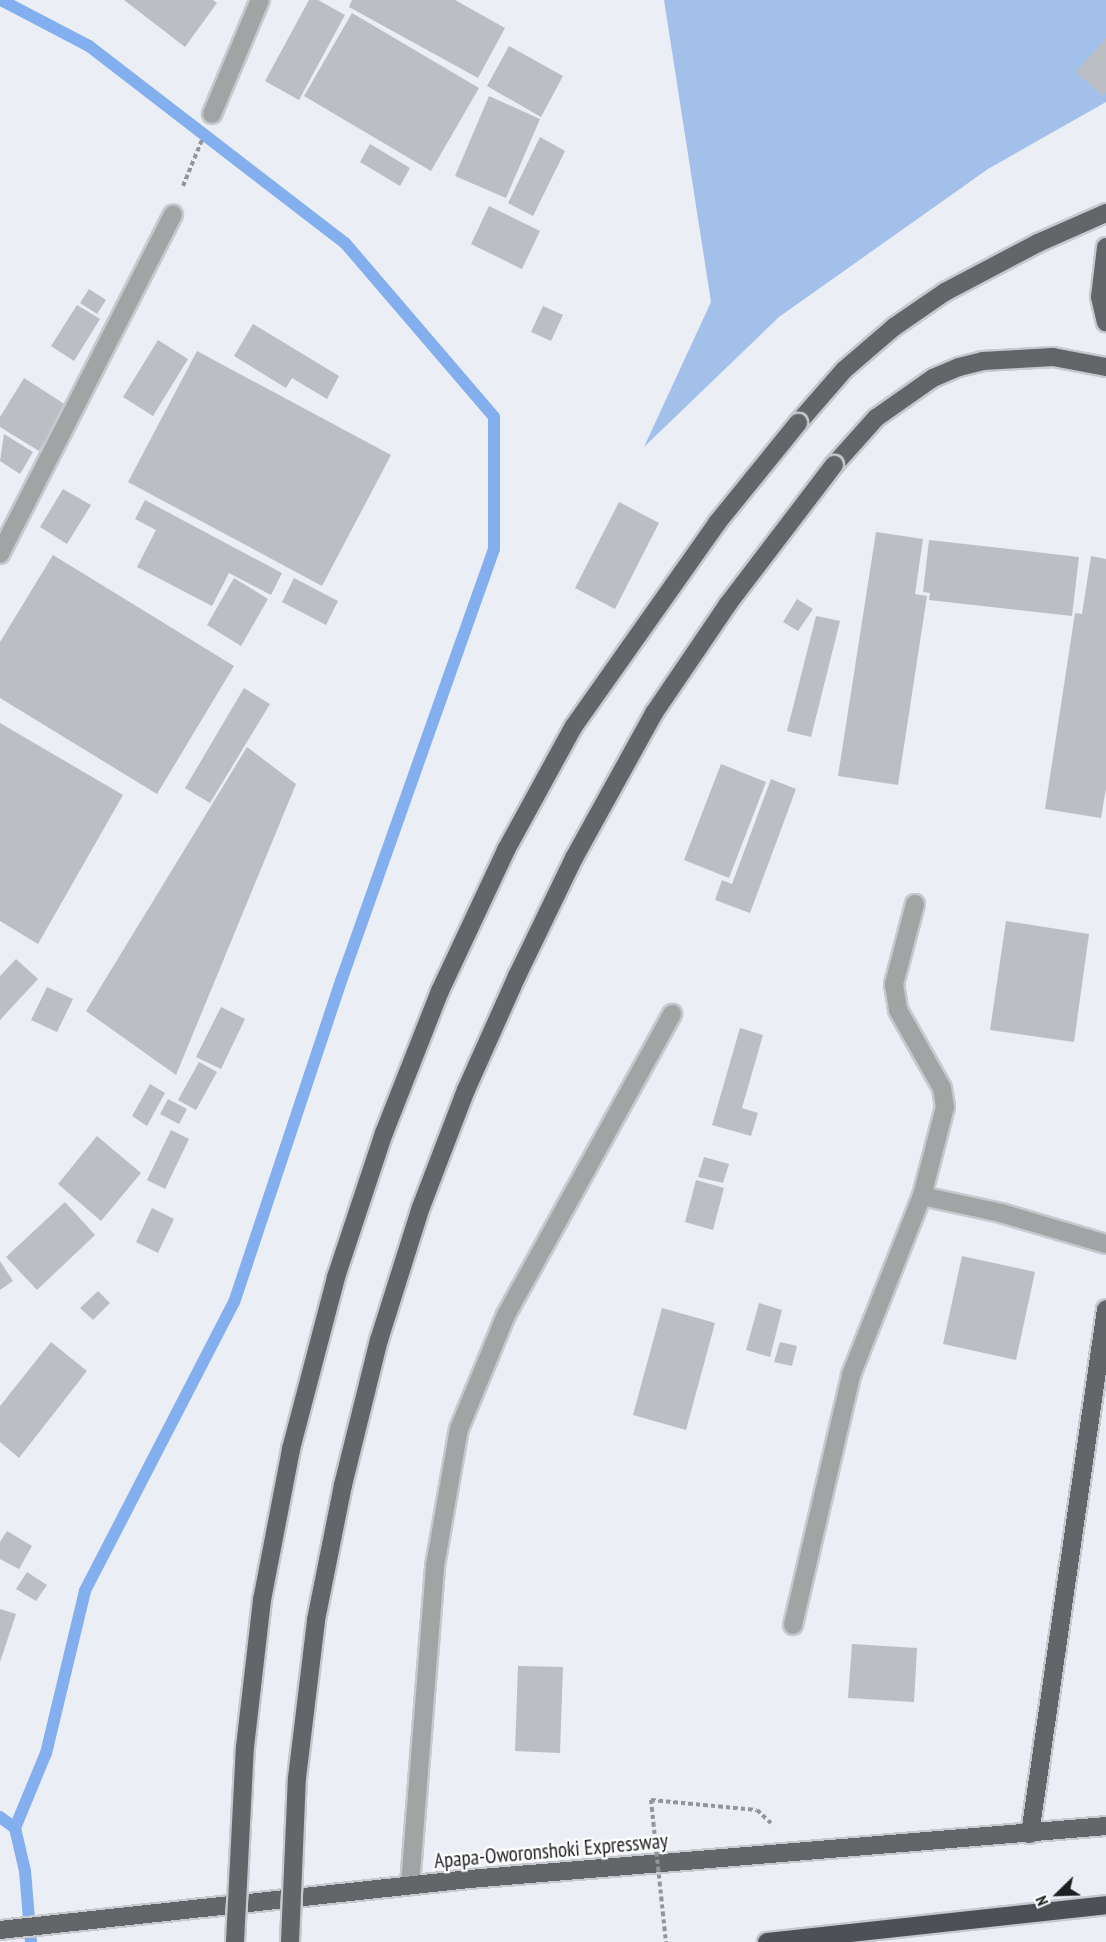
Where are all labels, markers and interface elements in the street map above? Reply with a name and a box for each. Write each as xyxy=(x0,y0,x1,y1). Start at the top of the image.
street label: Apapa-Oworonshoki Expressway xyxy=(433,1828,669,1874)
north arrow xyxy=(1028,1864,1088,1924)
text: N xyxy=(1031,1893,1052,1909)

